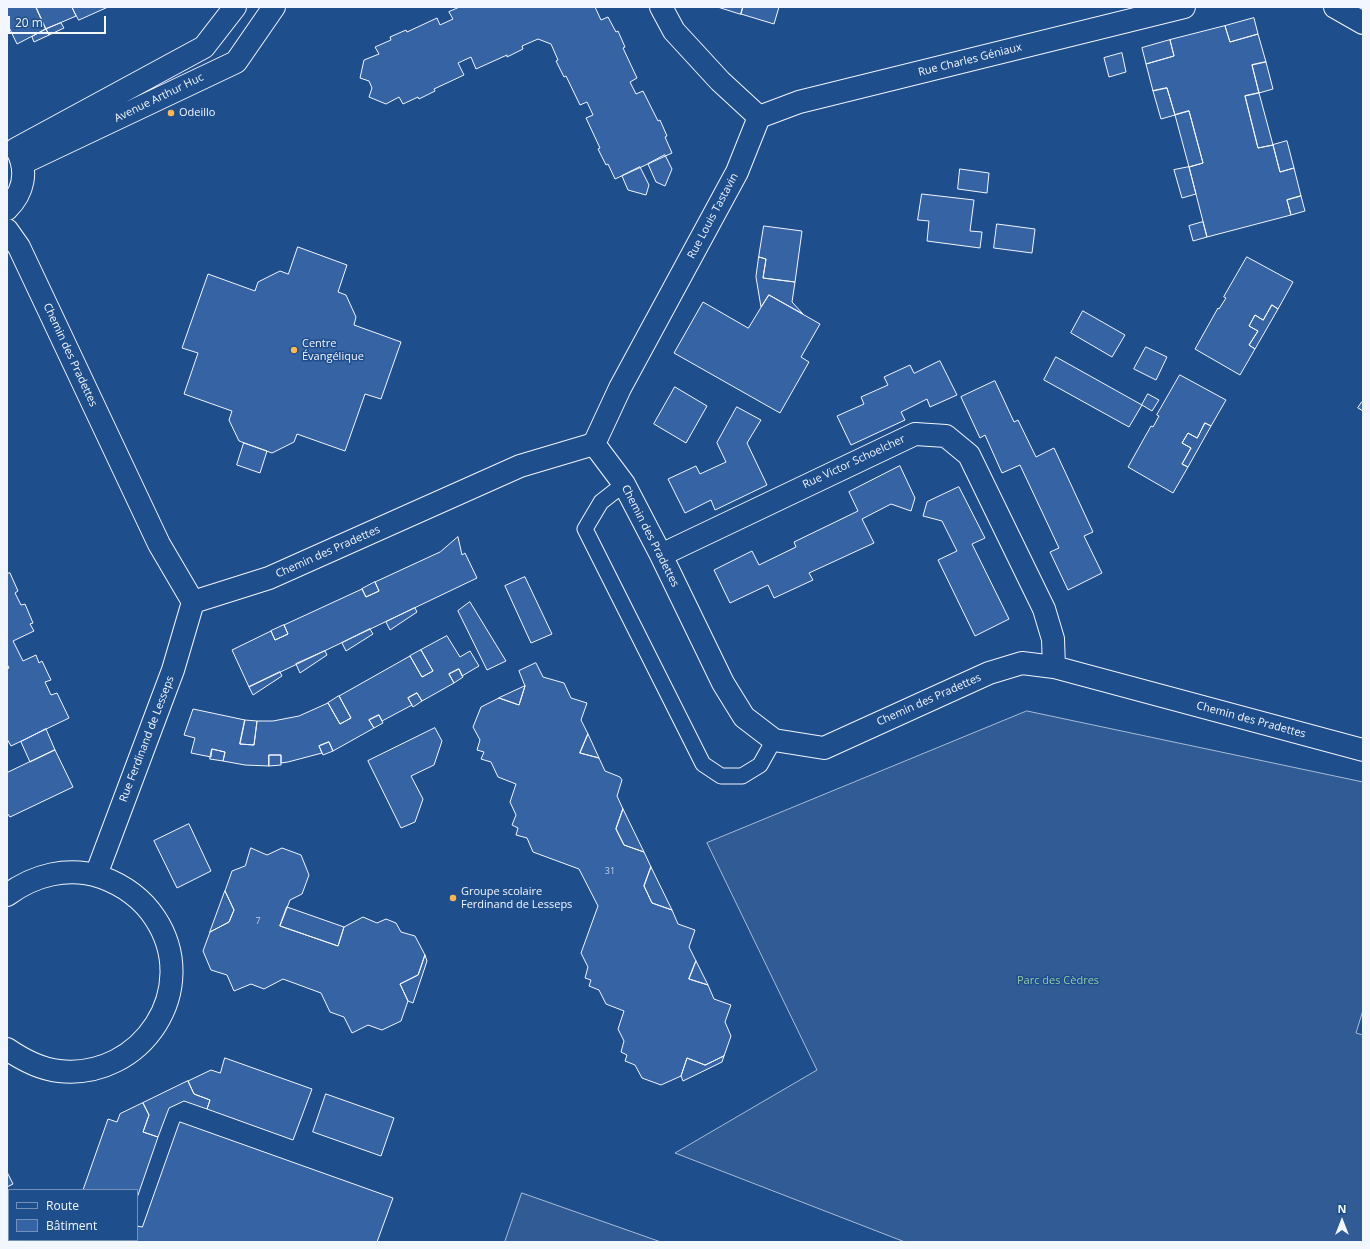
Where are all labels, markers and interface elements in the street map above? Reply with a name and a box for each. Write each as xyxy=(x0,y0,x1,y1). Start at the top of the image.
scale bar xyxy=(10,8,108,34)
text: 20 m xyxy=(15,14,43,31)
street label: Rue Charles Géniaux xyxy=(917,41,1023,79)
street label: Avenue Arthur Huc xyxy=(112,71,206,125)
place label: Odeillo xyxy=(179,106,215,120)
marker: Odeillo xyxy=(166,108,176,118)
street label: Rue Louis Tastavin xyxy=(685,171,741,261)
street label: Chemin des Pradettes xyxy=(40,301,100,409)
place label: Centre Évangélique xyxy=(302,337,364,363)
marker: Centre Évangélique xyxy=(289,345,299,355)
street label: Rue Victor Schoelcher xyxy=(801,432,907,492)
street label: Chemin des Pradettes xyxy=(619,483,681,589)
street label: Chemin des Pradettes xyxy=(274,523,382,581)
street label: Chemin des Pradettes xyxy=(875,671,983,729)
street label: Rue Ferdinand de Lesseps xyxy=(117,674,177,804)
street label: Chemin des Pradettes xyxy=(1195,699,1307,741)
house number: 31 xyxy=(605,866,615,876)
place label: Groupe scolaire Ferdinand de Lesseps xyxy=(461,885,572,911)
marker: Groupe scolaire Ferdinand de Lesseps xyxy=(448,893,458,903)
house number: 7 xyxy=(255,916,261,926)
park label: Parc des Cèdres xyxy=(1017,974,1099,988)
legend xyxy=(8,1189,138,1241)
text: Route xyxy=(46,1197,79,1214)
north arrow xyxy=(1322,1201,1362,1241)
text: N xyxy=(1338,1201,1346,1216)
text: Bâtiment xyxy=(46,1217,97,1234)

